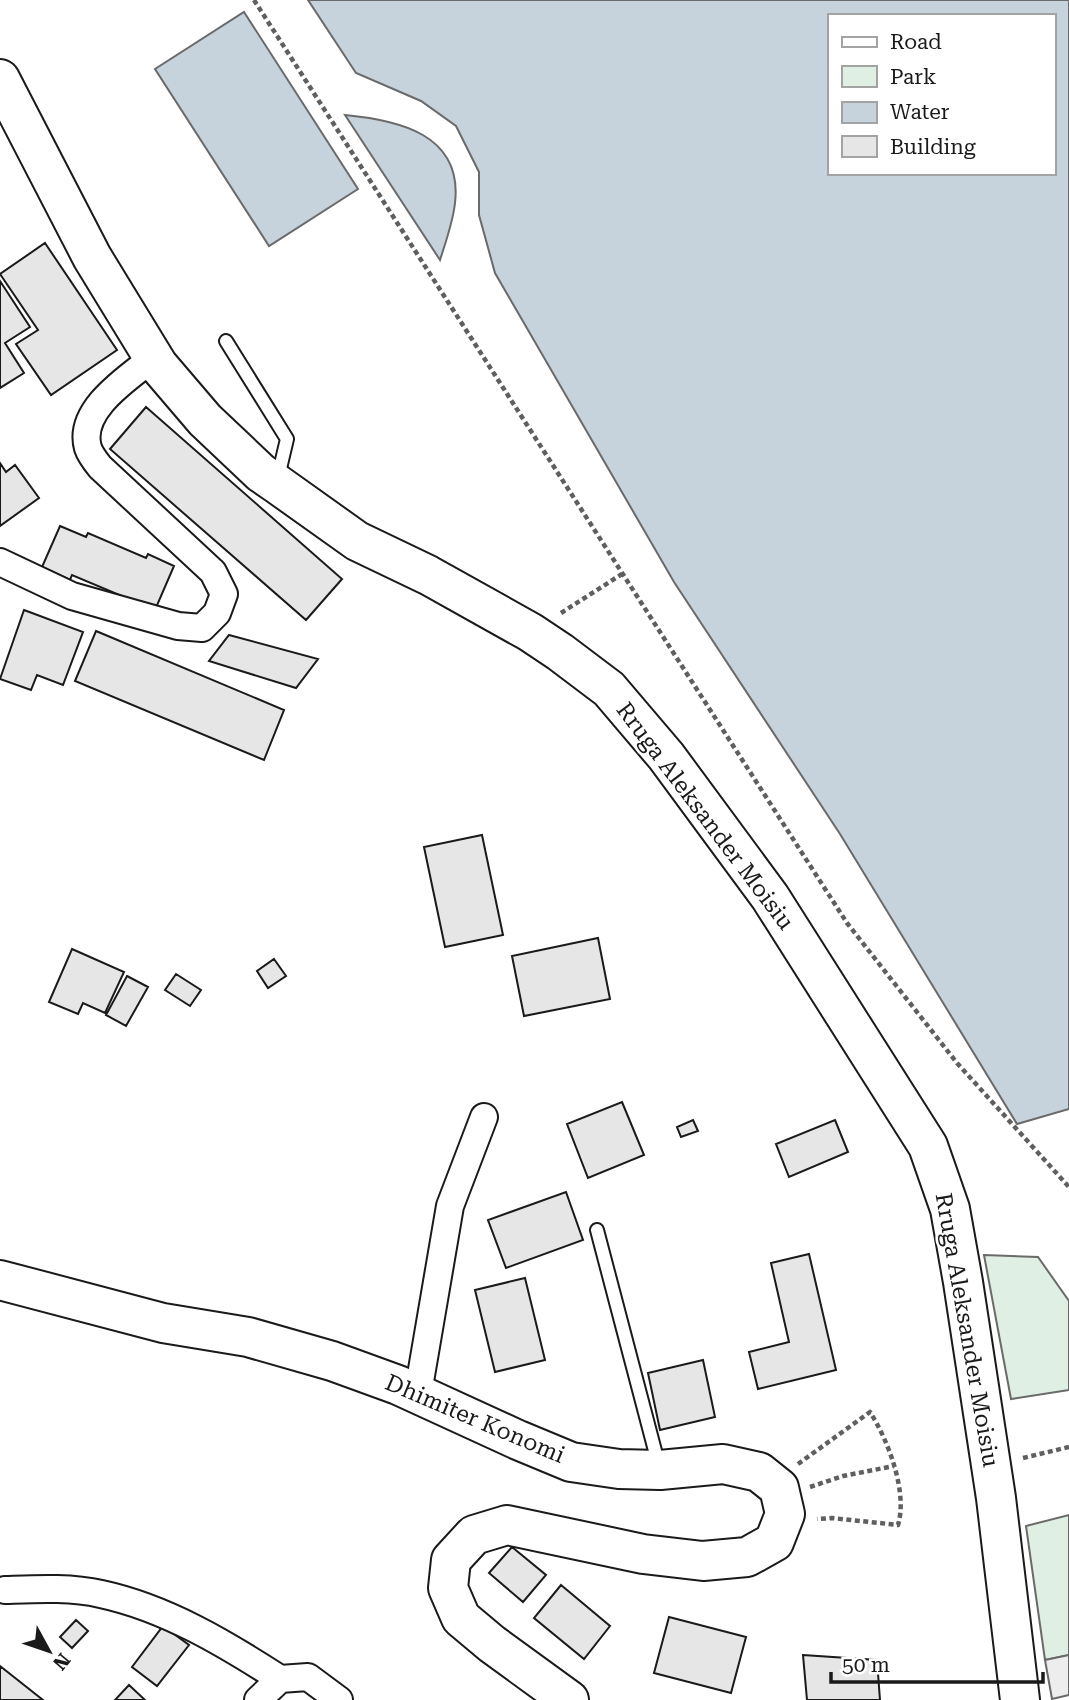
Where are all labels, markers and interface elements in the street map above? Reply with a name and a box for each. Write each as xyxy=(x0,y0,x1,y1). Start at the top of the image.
legend xyxy=(828,14,1055,175)
text: Road xyxy=(890,30,942,54)
text: Park xyxy=(890,65,936,89)
text: Water xyxy=(890,100,950,124)
text: Building xyxy=(890,135,976,159)
street label: Rruga Aleksander Moisiu xyxy=(611,697,799,935)
street label: Rruga Aleksander Moisiu xyxy=(930,1191,1004,1469)
street label: Dhimiter Konomi xyxy=(381,1369,569,1469)
north arrow xyxy=(14,1616,84,1686)
scale bar xyxy=(831,1640,1043,1684)
text: N xyxy=(48,1649,75,1675)
text: 50 m xyxy=(842,1653,890,1677)

